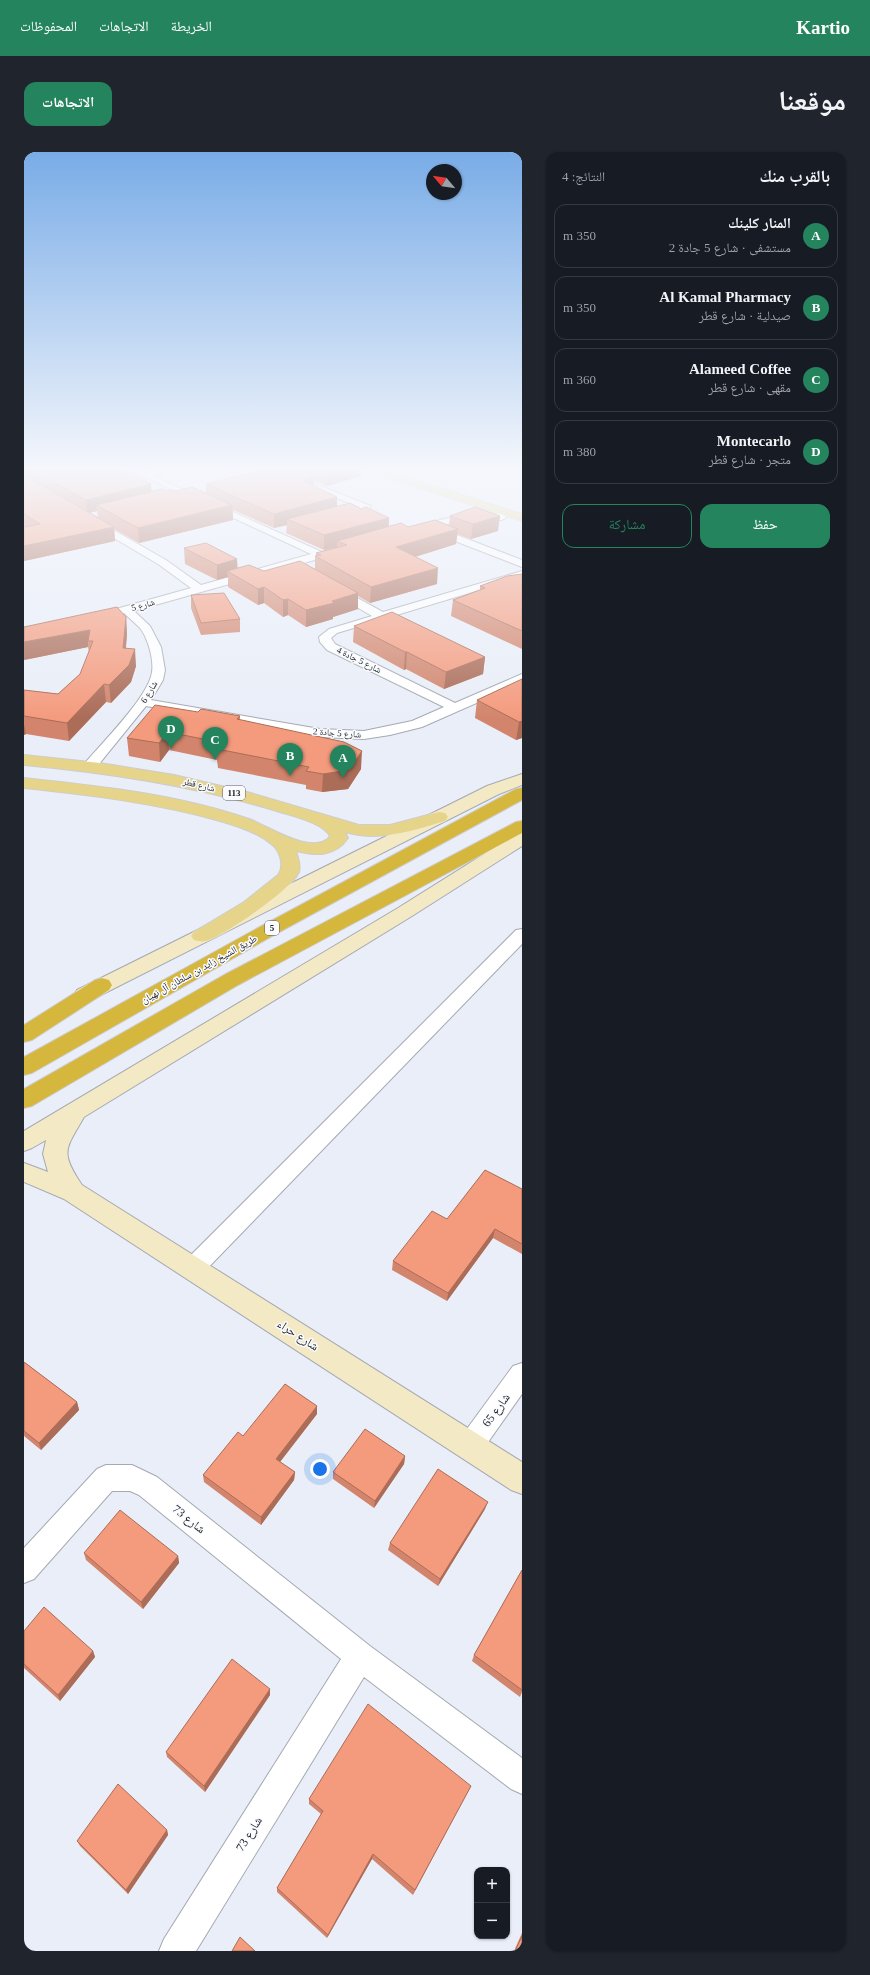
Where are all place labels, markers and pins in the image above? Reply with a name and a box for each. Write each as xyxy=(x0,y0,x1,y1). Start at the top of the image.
pin: D xyxy=(158,716,184,749)
pin: C xyxy=(202,727,228,760)
pin: B xyxy=(277,743,303,776)
pin: A xyxy=(330,745,356,778)

